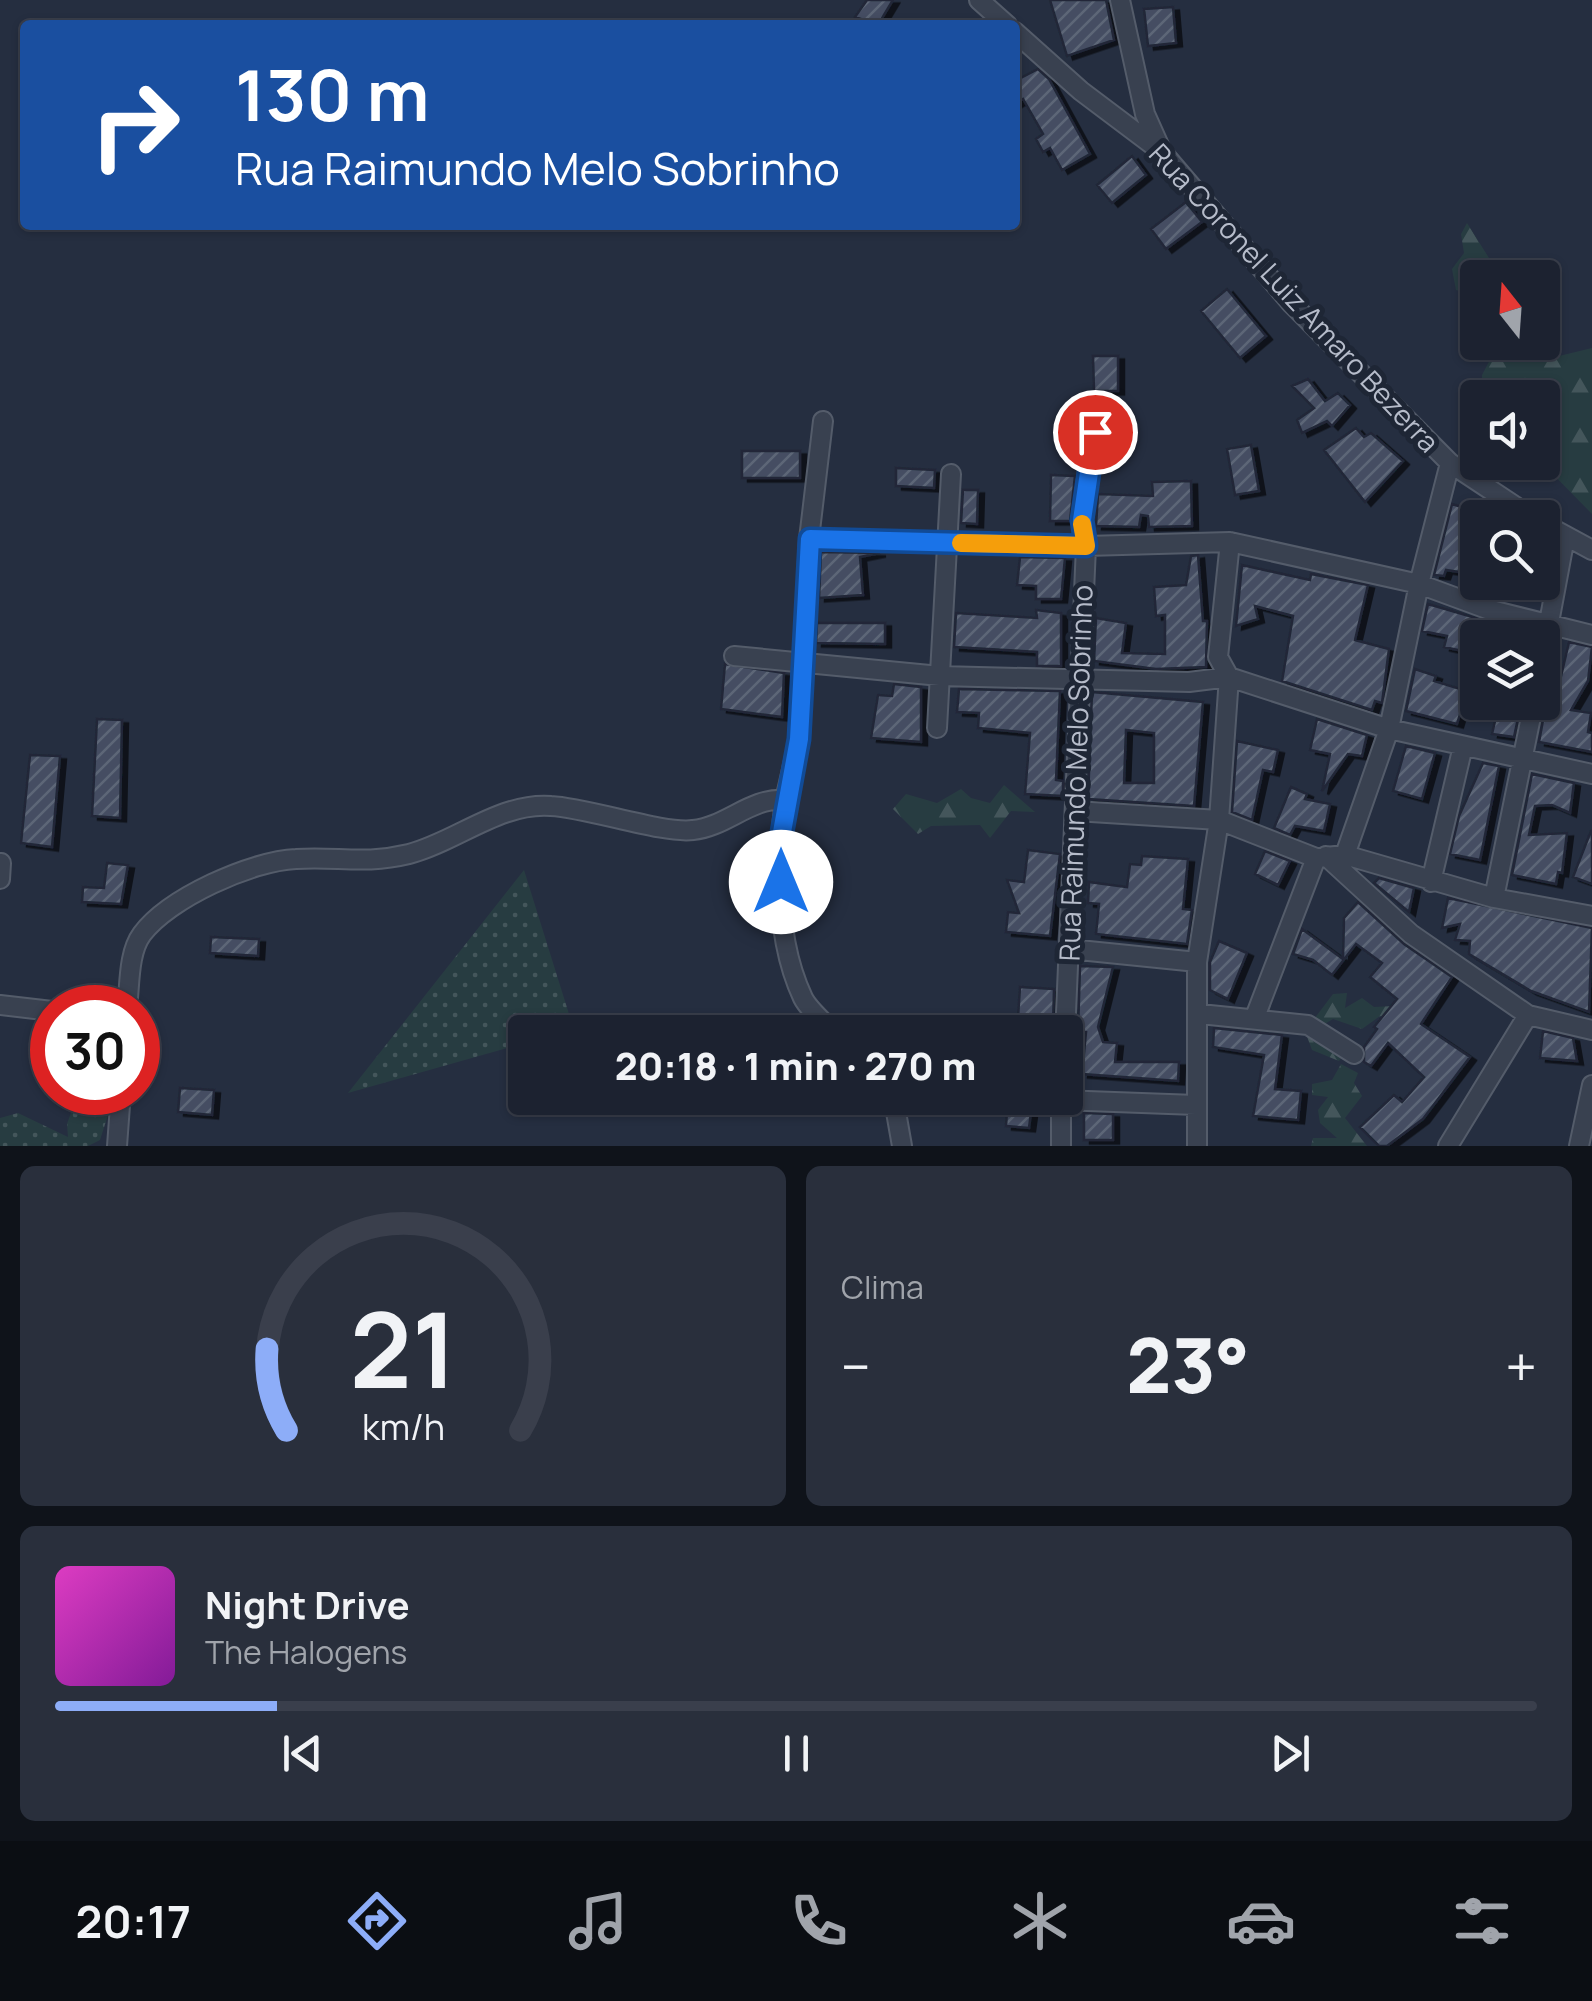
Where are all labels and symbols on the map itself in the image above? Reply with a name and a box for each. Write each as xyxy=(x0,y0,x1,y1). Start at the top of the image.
street label: Rua Coronel Luiz Amaro Bezerra xyxy=(1141,135,1448,460)
north arrow xyxy=(1460,260,1560,360)
pin xyxy=(1053,390,1138,475)
street label: Rua Raimundo Melo Sobrinho xyxy=(1049,584,1101,962)
position arrow xyxy=(729,830,833,934)
speed limit sign: 30 xyxy=(30,985,160,1115)

